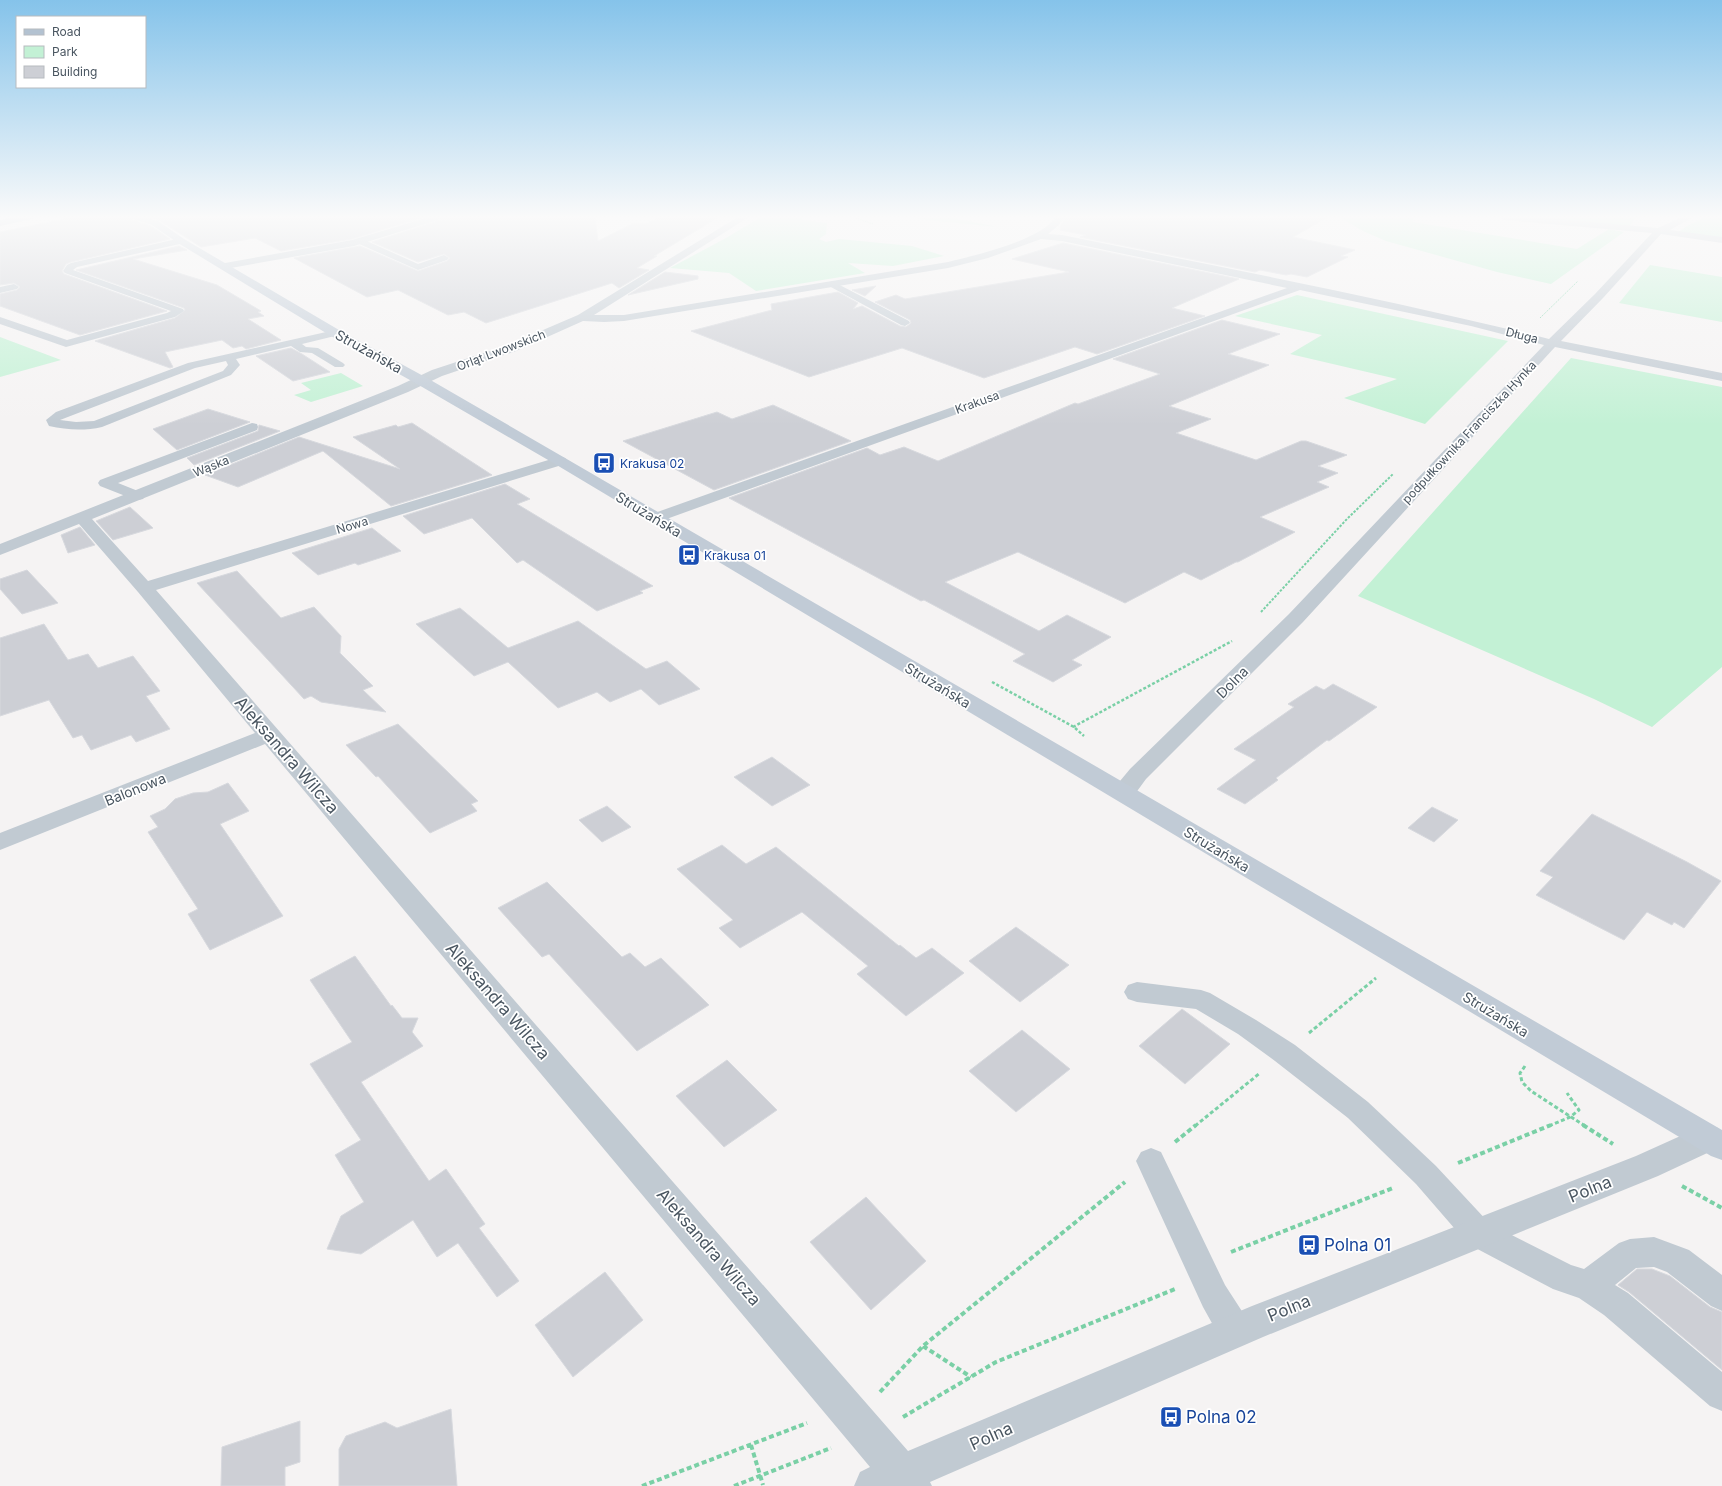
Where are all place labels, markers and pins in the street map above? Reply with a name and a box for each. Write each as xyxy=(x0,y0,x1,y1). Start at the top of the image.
bus stop icon: Krakusa 02 xyxy=(591,450,617,476)
place label: Krakusa 02 xyxy=(620,456,684,471)
bus stop icon: Krakusa 01 xyxy=(676,542,702,568)
place label: Krakusa 01 xyxy=(704,548,766,563)
bus stop icon: Polna 01 xyxy=(1296,1232,1322,1258)
place label: Polna 01 xyxy=(1324,1235,1391,1255)
bus stop icon: Polna 02 xyxy=(1158,1404,1184,1430)
place label: Polna 02 xyxy=(1186,1407,1257,1427)

